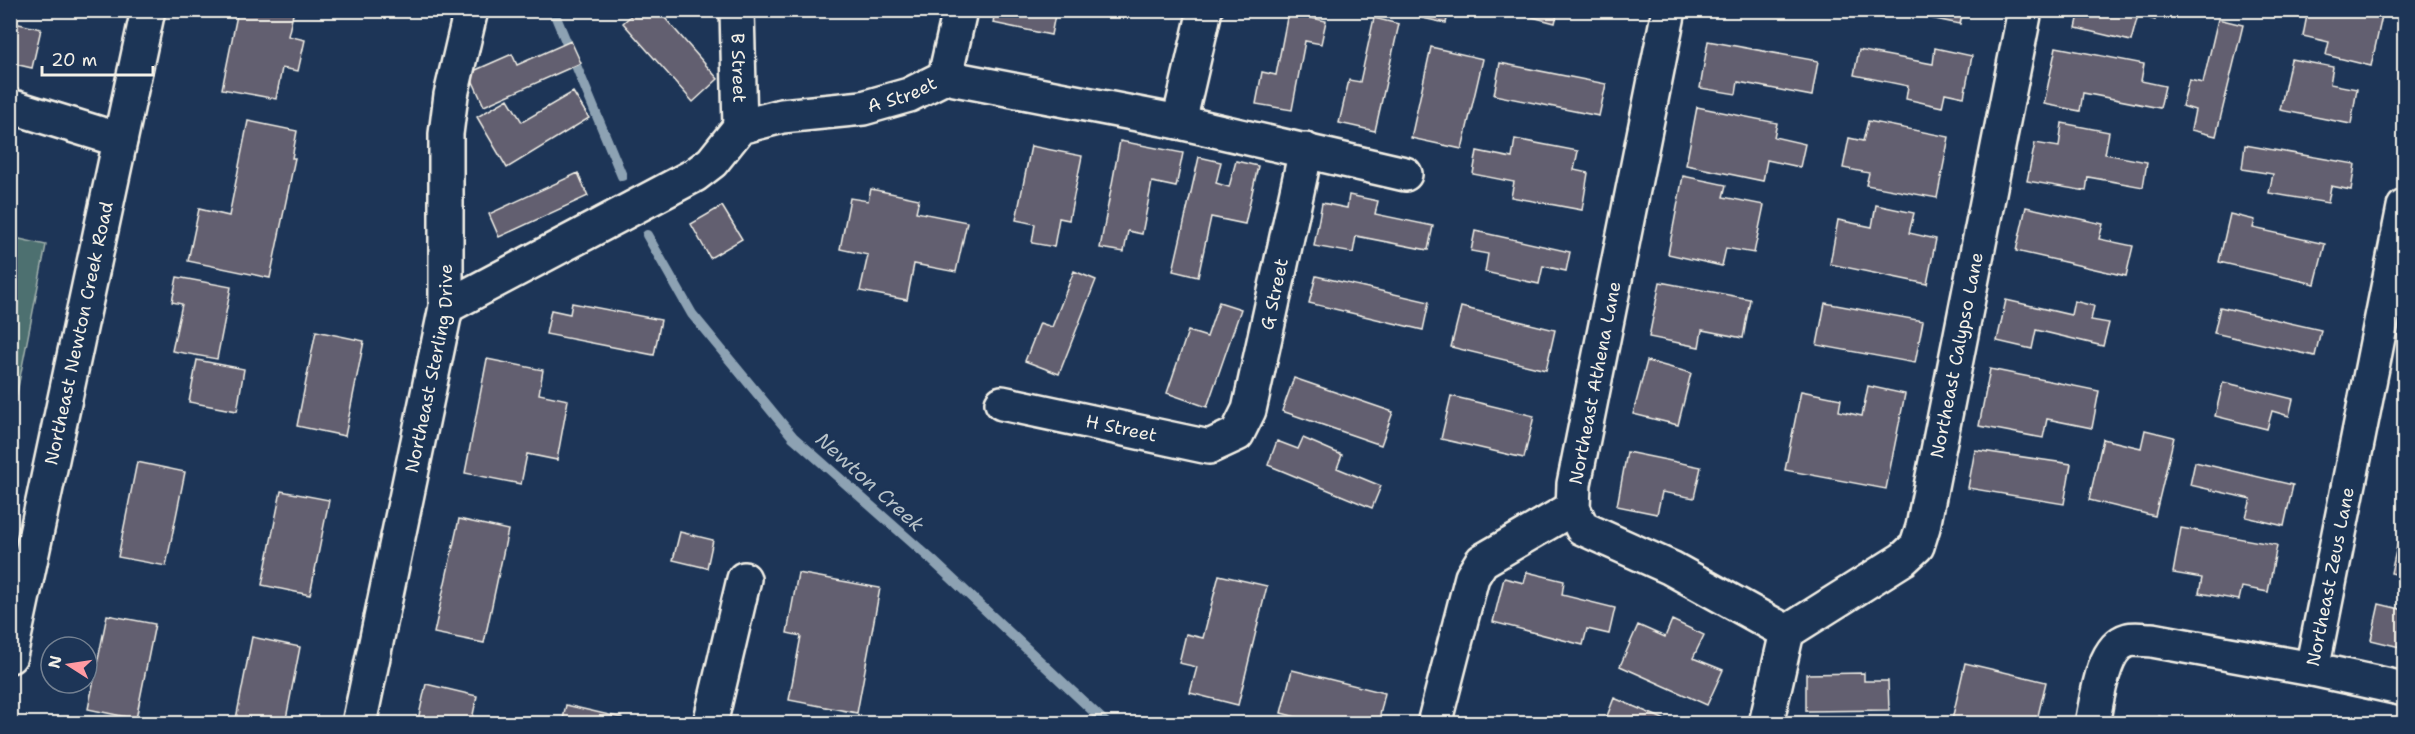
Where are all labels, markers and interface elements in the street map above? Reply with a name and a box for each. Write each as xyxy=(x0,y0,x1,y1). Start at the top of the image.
street label: B Street xyxy=(726,33,751,103)
scale bar xyxy=(42,39,153,77)
text: 20 m xyxy=(51,48,97,72)
street label: A Street xyxy=(865,71,941,118)
street label: Northeast Newton Creek Road xyxy=(39,199,119,467)
street label: Northeast Calypso Lane xyxy=(1925,250,1989,461)
street label: G Street xyxy=(1255,256,1294,332)
street label: Northeast Sterling Drive xyxy=(400,264,458,475)
street label: Northeast Athena Lane xyxy=(1564,279,1626,487)
street label: H Street xyxy=(1083,409,1159,448)
water label: Newton Creek xyxy=(810,426,930,538)
street label: Northeast Zeus Lane xyxy=(2301,485,2360,668)
north arrow xyxy=(39,635,99,695)
text: N xyxy=(43,654,66,670)

